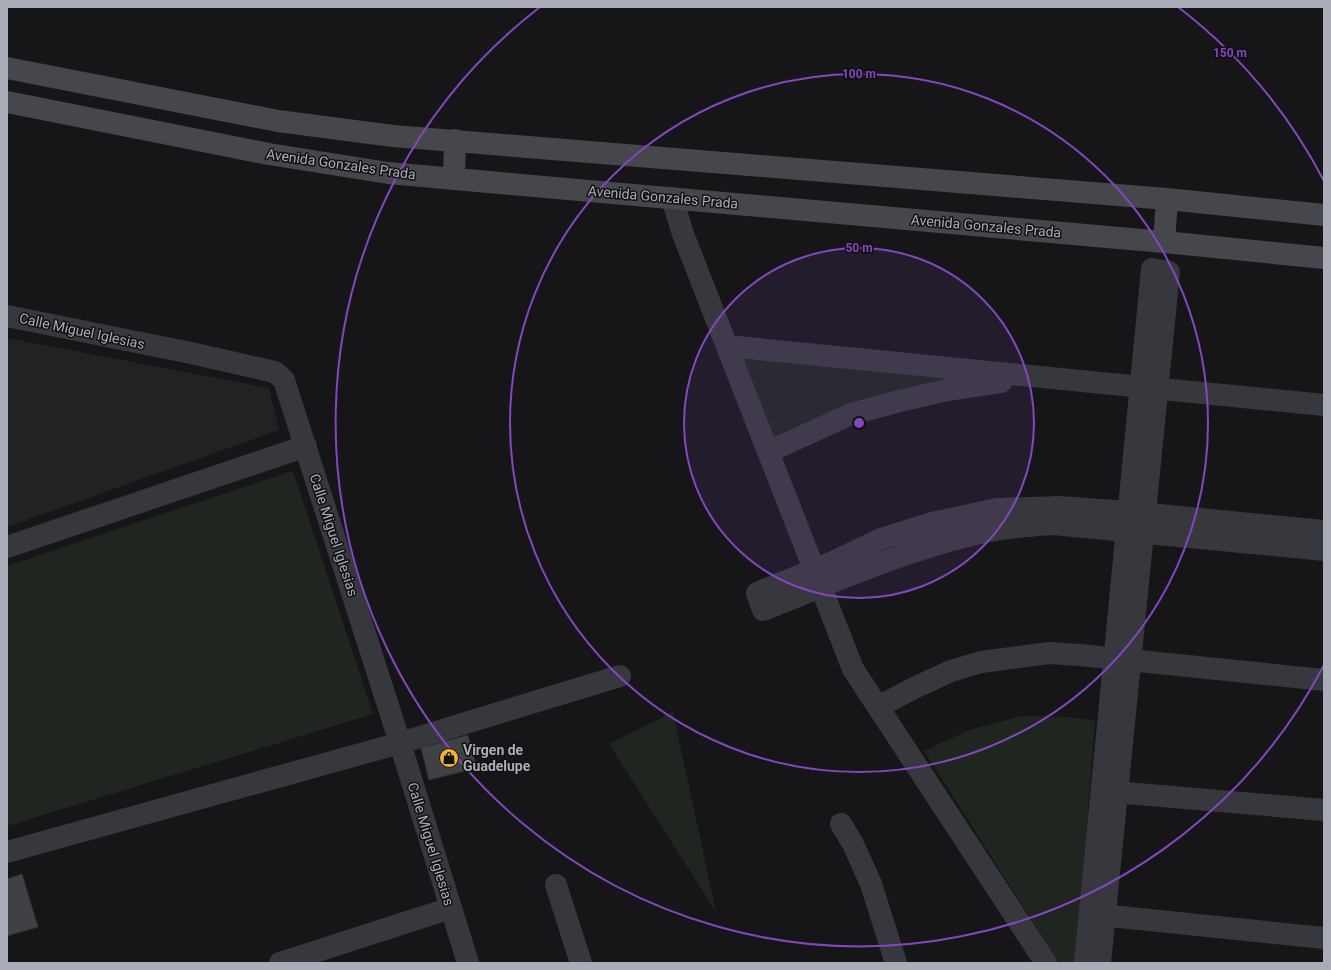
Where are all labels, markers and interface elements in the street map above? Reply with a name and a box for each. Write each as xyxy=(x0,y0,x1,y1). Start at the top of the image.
text: 150 m xyxy=(1213,46,1247,60)
text: 100 m xyxy=(842,67,876,81)
street label: Avenida Gonzales Prada xyxy=(265,146,417,182)
street label: Avenida Gonzales Prada xyxy=(587,182,739,212)
street label: Avenida Gonzales Prada xyxy=(910,211,1062,241)
text: 50 m xyxy=(845,241,873,255)
street label: Calle Miguel Iglesias xyxy=(18,310,146,352)
centre of rings xyxy=(852,416,866,430)
street label: Calle Miguel Iglesias xyxy=(307,472,361,598)
place label: Virgen de Guadelupe xyxy=(463,742,531,774)
shop icon: Virgen de Guadelupe xyxy=(438,747,460,769)
street label: Calle Miguel Iglesias xyxy=(405,780,457,908)

